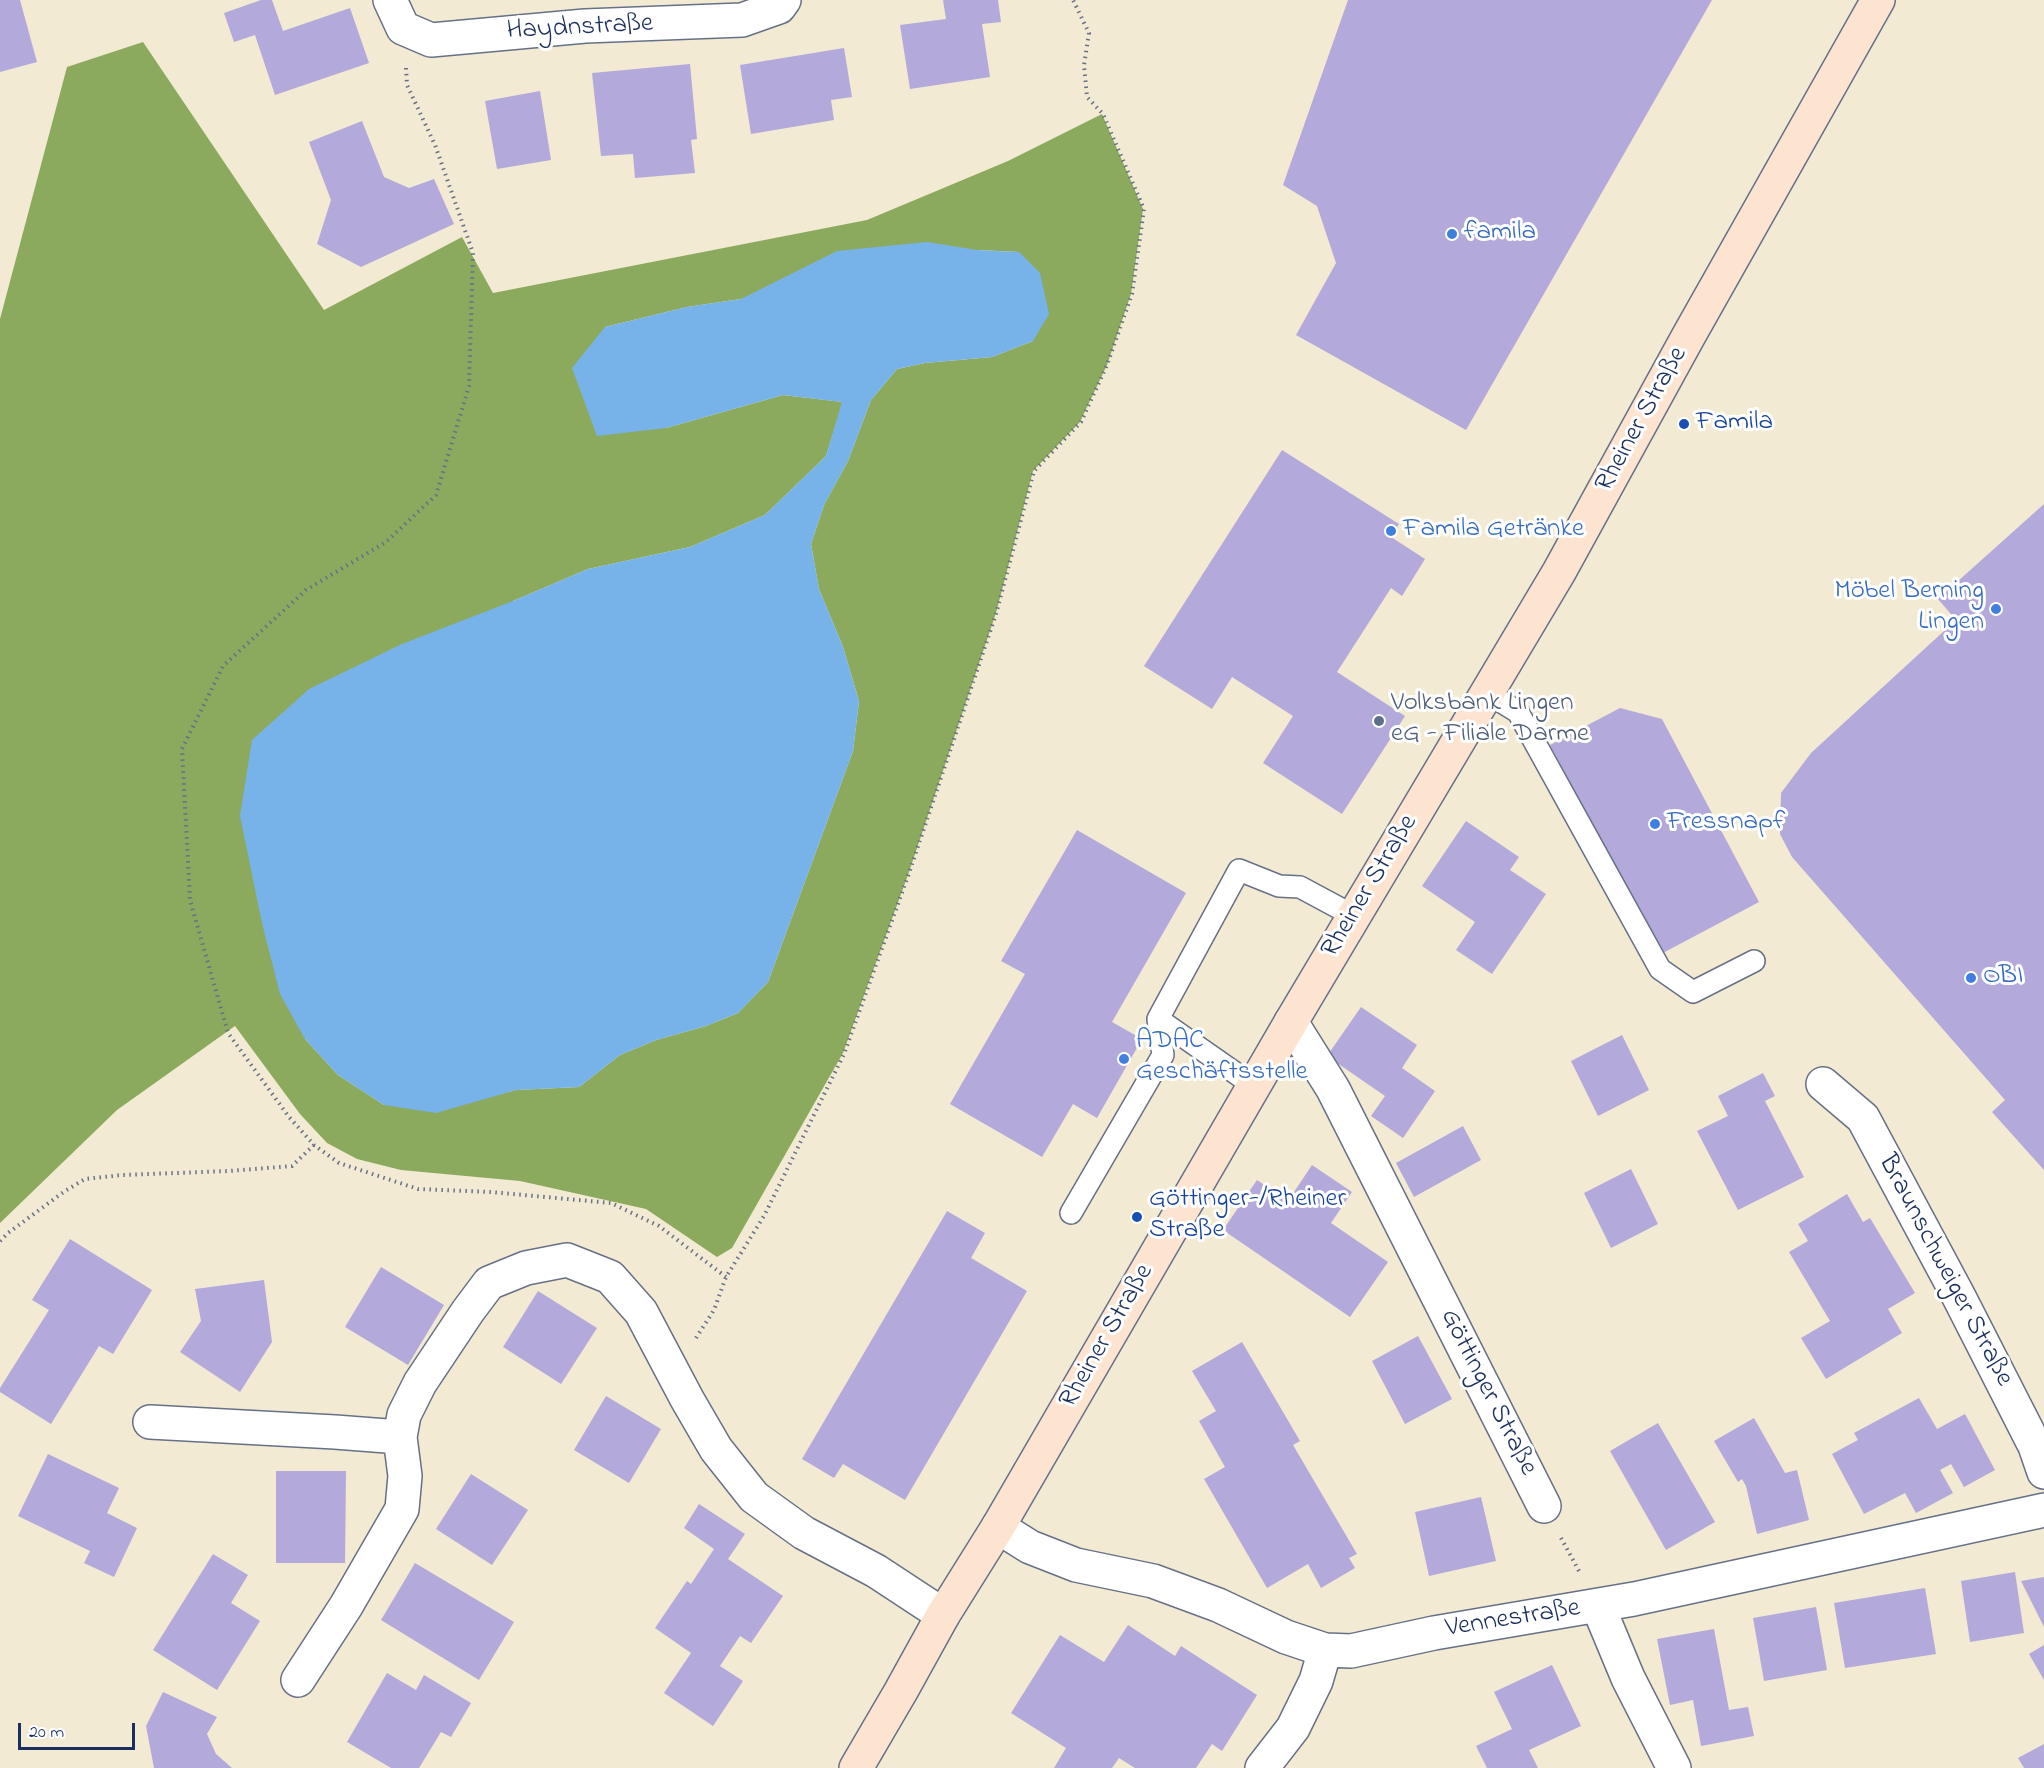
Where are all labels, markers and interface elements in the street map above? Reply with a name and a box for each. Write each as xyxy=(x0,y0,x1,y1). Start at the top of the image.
street label: Haydnstraße xyxy=(506,9,654,49)
place label: famila xyxy=(1464,218,1536,250)
marker: famila xyxy=(1445,227,1459,241)
street label: Rheiner Straße xyxy=(1590,342,1696,498)
place label: Famila xyxy=(1696,408,1773,440)
marker: Famila xyxy=(1677,417,1691,431)
place label: Famila Getränke xyxy=(1403,515,1584,547)
marker: Famila Getränke xyxy=(1384,524,1398,538)
place label: Möbel Berning Lingen xyxy=(1834,577,1984,640)
marker: Möbel Berning Lingen xyxy=(1989,602,2003,616)
place label: Volksbank Lingen eG - Filiale Darme xyxy=(1391,689,1589,752)
marker: Volksbank Lingen eG - Filiale Darme xyxy=(1372,714,1386,728)
place label: Fressnapf xyxy=(1667,808,1785,840)
street label: Rheiner Straße xyxy=(1316,810,1426,964)
marker: Fressnapf xyxy=(1648,817,1662,831)
place label: OBI xyxy=(1983,962,2023,994)
marker: OBI xyxy=(1964,971,1978,985)
place label: ADAC Geschäftsstelle xyxy=(1136,1027,1308,1090)
marker: ADAC Geschäftsstelle xyxy=(1117,1052,1131,1066)
street label: Braunschweiger Straße xyxy=(1869,1150,2019,1392)
place label: Göttinger-/Rheiner Straße xyxy=(1149,1185,1346,1248)
marker: Göttinger-/Rheiner Straße xyxy=(1130,1210,1144,1224)
street label: Rheiner Straße xyxy=(1054,1259,1162,1415)
street label: Göttinger Straße xyxy=(1431,1304,1543,1482)
street label: Vennestraße xyxy=(1444,1593,1582,1647)
scale bar xyxy=(21,1711,138,1749)
text: 20 m xyxy=(29,1720,64,1746)

